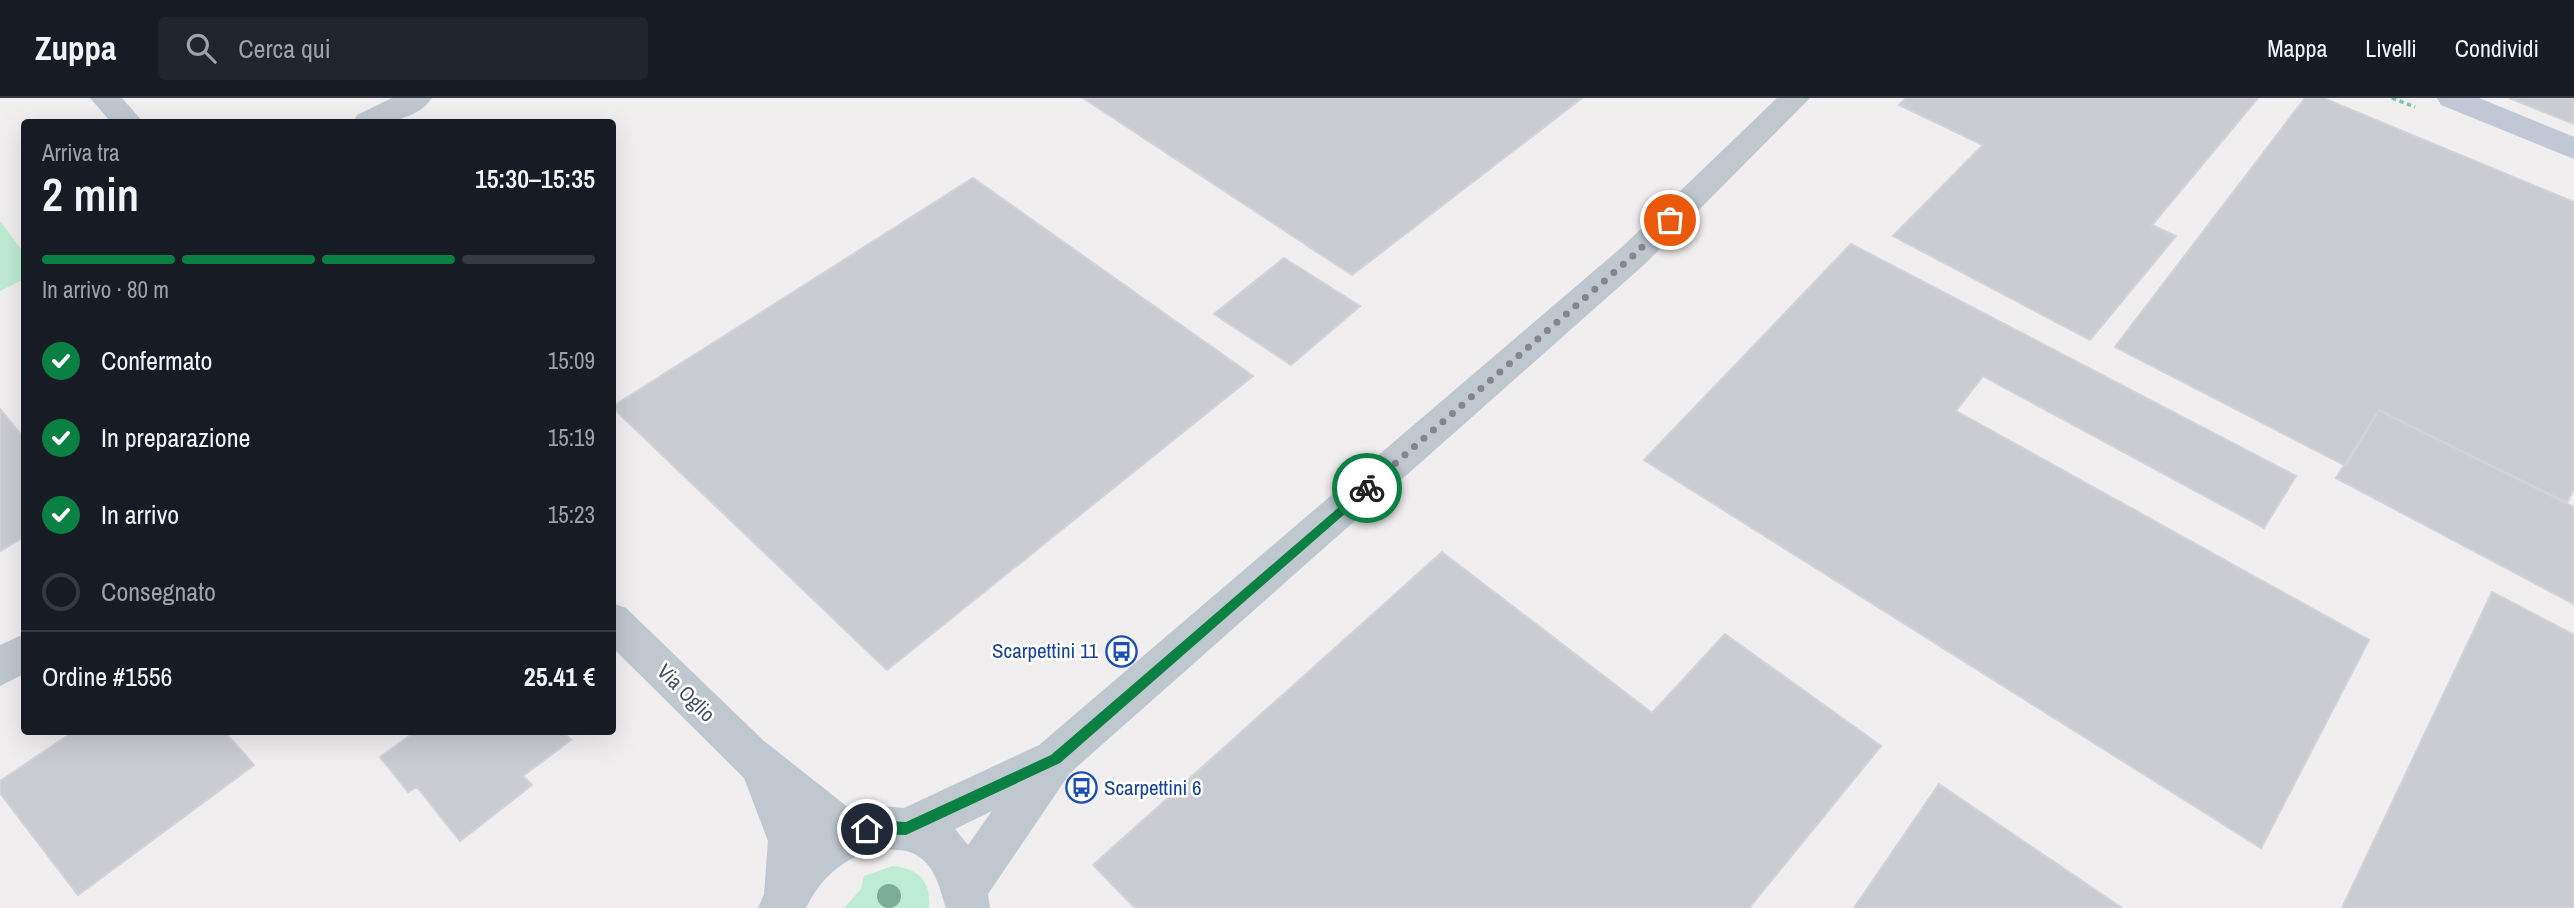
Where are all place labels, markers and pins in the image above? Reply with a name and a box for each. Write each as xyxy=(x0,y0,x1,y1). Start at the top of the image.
pin xyxy=(1640,190,1700,250)
bus stop icon: Scarpettini 11 xyxy=(1104,634,1138,668)
place label: Scarpettini 11 xyxy=(992,636,1098,665)
bus stop icon: Scarpettini 6 xyxy=(1064,771,1098,805)
place label: Scarpettini 6 xyxy=(1104,773,1202,802)
pin xyxy=(837,799,897,859)

